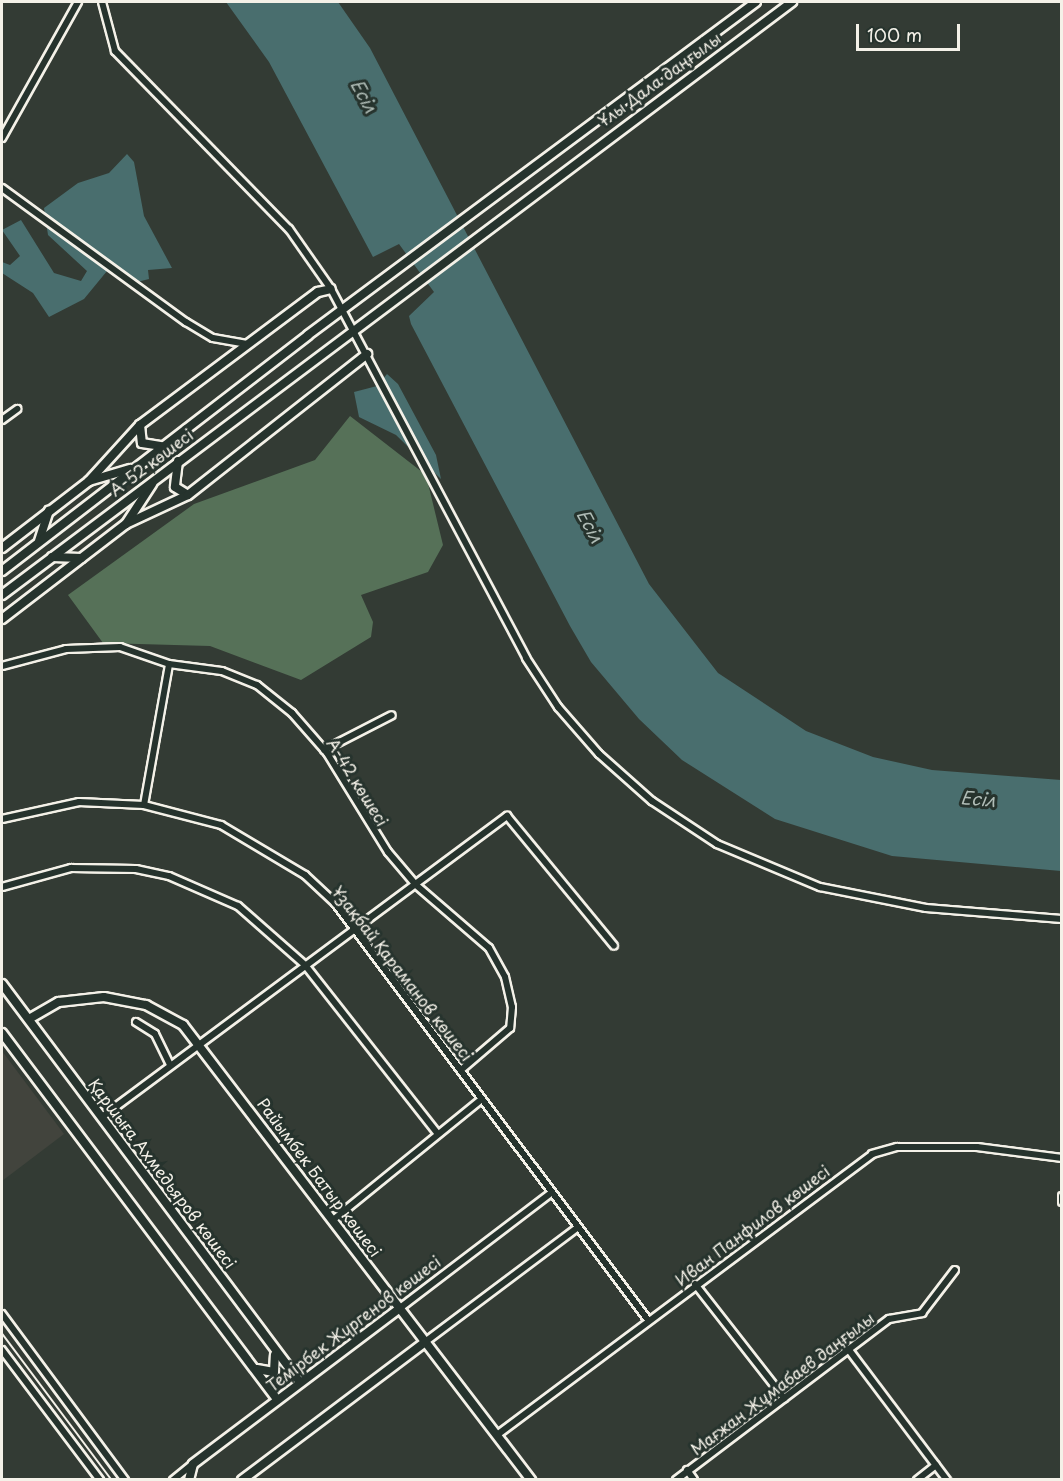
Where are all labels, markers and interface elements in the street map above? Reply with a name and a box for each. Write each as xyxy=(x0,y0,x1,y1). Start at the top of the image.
scale bar xyxy=(859,12,962,50)
text: 100 m xyxy=(867,21,922,48)
street label: Ұлы Дала даңғылы xyxy=(593,27,725,131)
water label: Есіл xyxy=(346,75,382,117)
street label: А-52 көшесі xyxy=(105,424,197,500)
water label: Есіл xyxy=(572,505,608,547)
street label: А-42 көшесі xyxy=(323,734,393,830)
water label: Есіл xyxy=(960,787,996,811)
street label: Ұзақбай Қараманов көшесі xyxy=(328,881,478,1065)
street label: Қаршыға Ахмедьяров көшесі xyxy=(85,1074,241,1272)
street label: Райымбек Батыр көшесі xyxy=(254,1094,386,1260)
street label: Иван Панфилов көшесі xyxy=(671,1161,833,1289)
street label: Темірбек Жүргенов көшесі xyxy=(262,1251,444,1395)
street label: Мағжан Жұмабаев даңғылы xyxy=(685,1307,879,1459)

